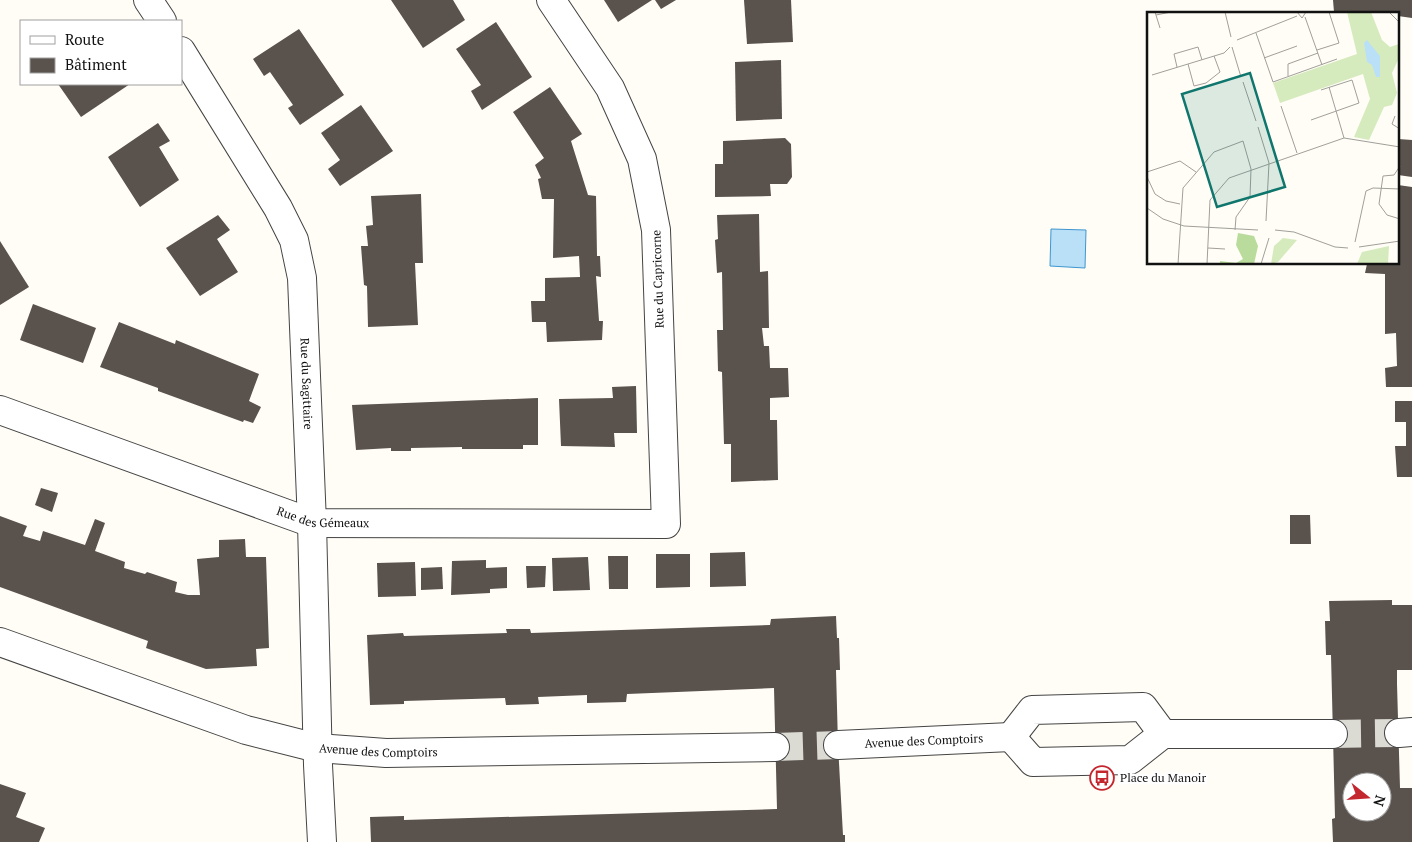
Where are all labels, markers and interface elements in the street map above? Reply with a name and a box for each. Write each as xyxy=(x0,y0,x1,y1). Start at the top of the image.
inset map xyxy=(1147,12,1400,265)
legend xyxy=(20,20,182,85)
text: Route xyxy=(65,29,104,49)
text: Bâtiment xyxy=(65,54,127,74)
street label: Rue du Capricorne xyxy=(648,230,667,329)
street label: Rue du Sagittaire xyxy=(297,338,316,430)
street label: Rue des Gémeaux xyxy=(275,503,370,530)
street label: Avenue des Comptoirs xyxy=(864,730,984,751)
street label: Avenue des Comptoirs xyxy=(319,740,438,760)
bus stop icon: Place du Manoir xyxy=(1089,765,1115,791)
place label: Place du Manoir xyxy=(1120,770,1206,785)
north arrow xyxy=(1342,772,1392,822)
text: N xyxy=(1369,793,1391,809)

